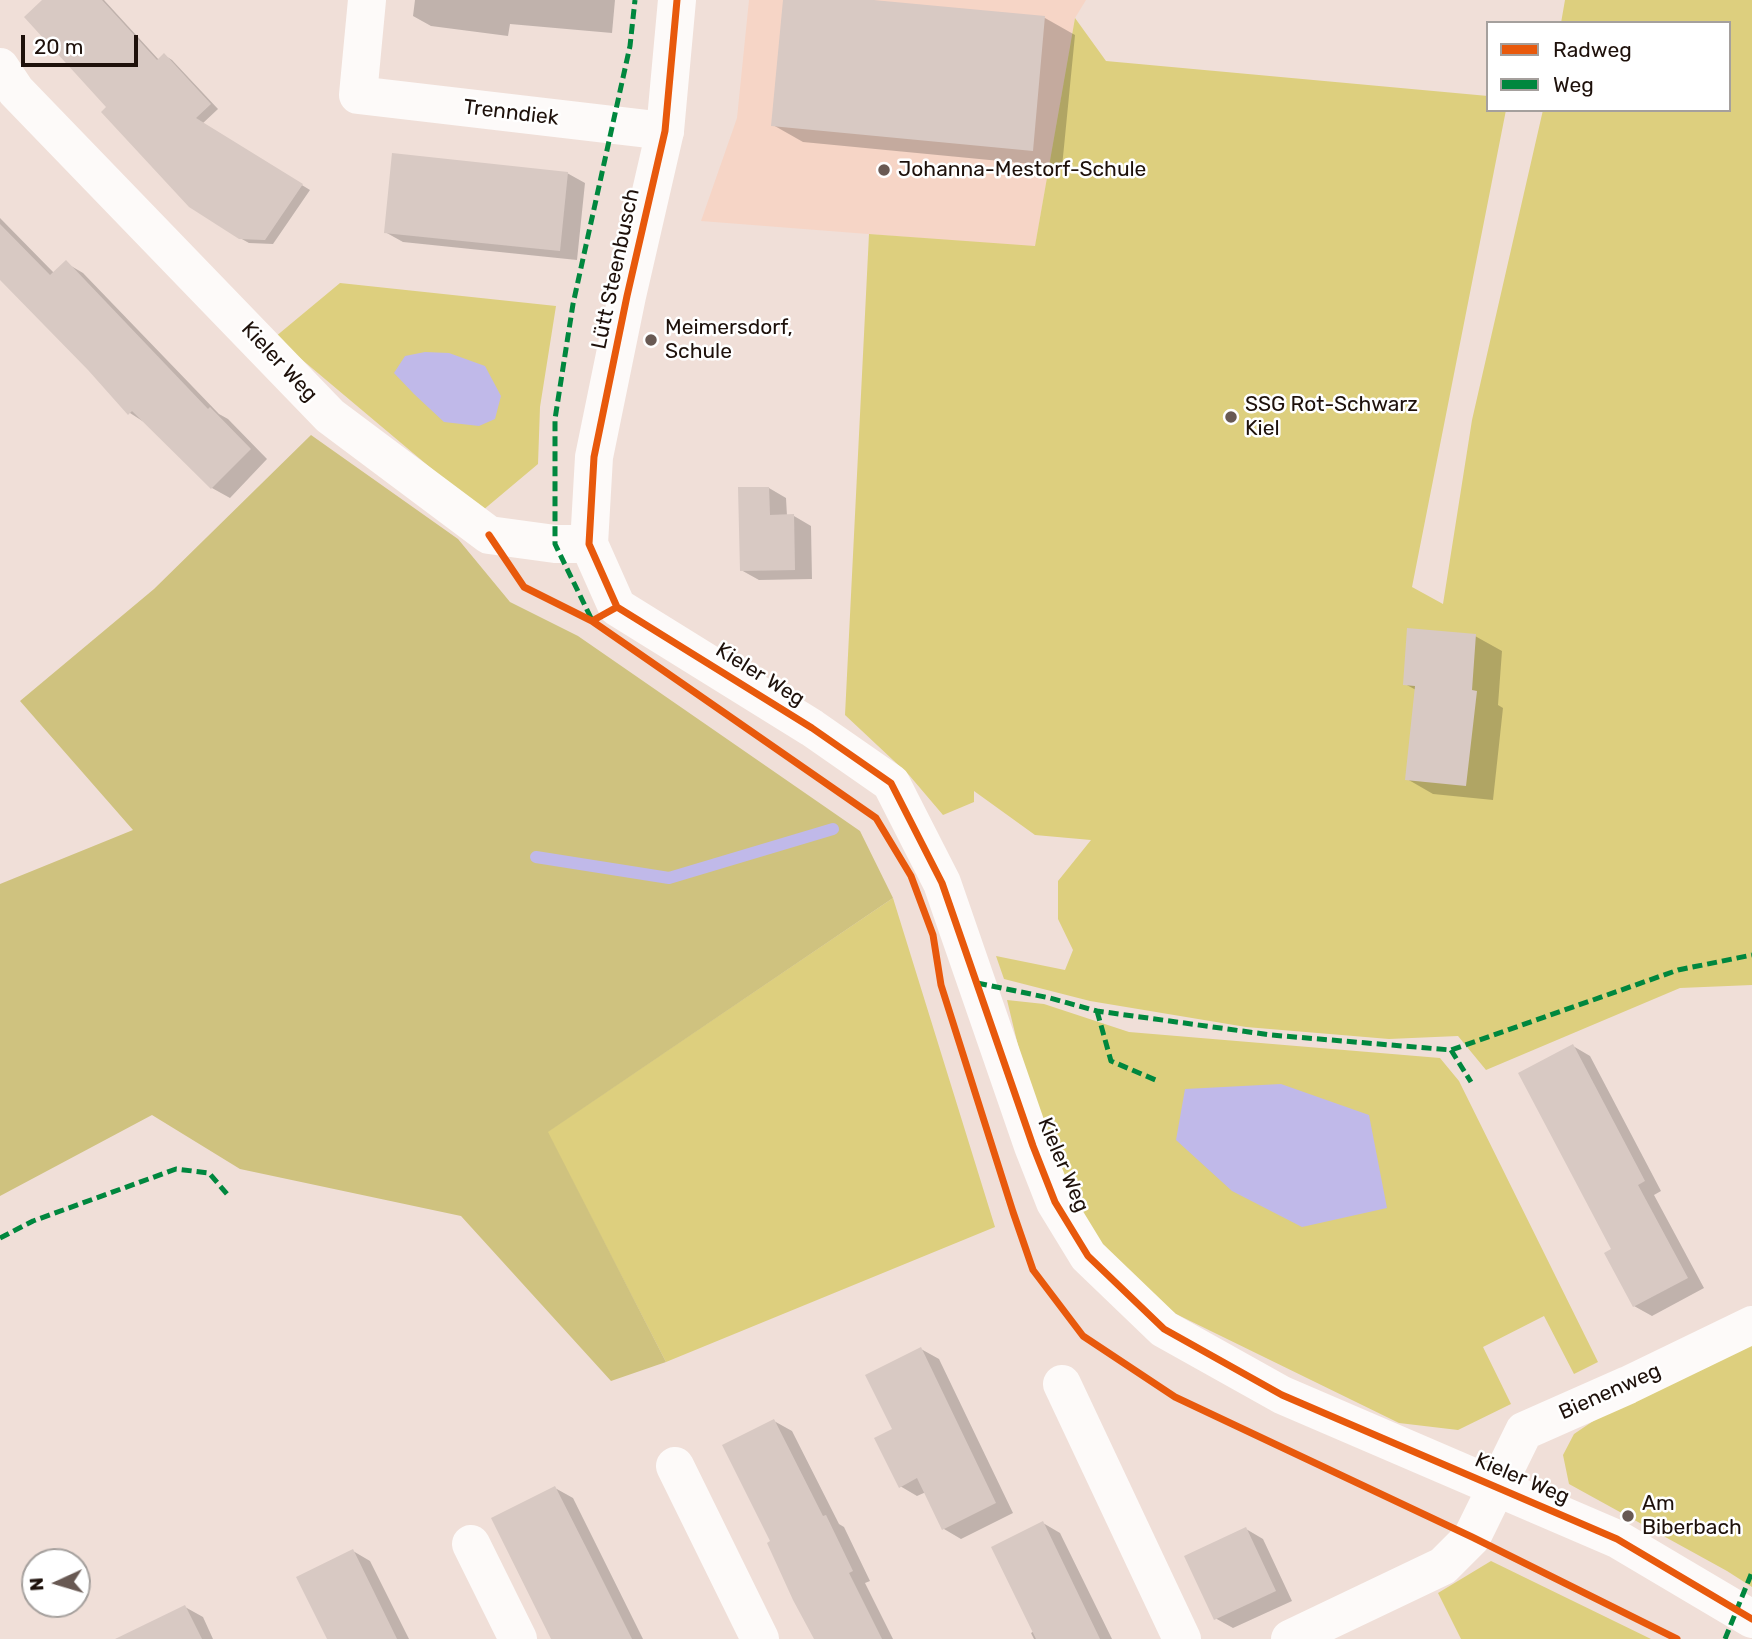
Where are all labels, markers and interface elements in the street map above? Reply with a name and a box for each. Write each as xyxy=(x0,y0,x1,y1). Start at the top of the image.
scale bar xyxy=(24,21,142,65)
legend xyxy=(1486,21,1731,112)
text: 20 m xyxy=(34,34,83,59)
text: Radweg xyxy=(1553,37,1632,62)
text: Weg xyxy=(1553,72,1594,97)
street label: Trenndiek xyxy=(462,95,560,131)
place label: Johanna-Mestorf-Schule xyxy=(898,157,1146,183)
marker: Johanna-Mestorf-Schule xyxy=(876,162,892,178)
street label: Lütt Steenbusch xyxy=(587,186,645,352)
place label: Meimersdorf, Schule xyxy=(665,315,793,365)
street label: Kieler Weg xyxy=(236,317,322,407)
marker: Meimersdorf, Schule xyxy=(643,332,659,348)
place label: SSG Rot-Schwarz Kiel xyxy=(1245,392,1418,442)
marker: SSG Rot-Schwarz Kiel xyxy=(1223,409,1239,425)
street label: Kieler Weg xyxy=(711,638,809,712)
street label: Kieler Weg xyxy=(1032,1114,1094,1216)
street label: Bienenweg xyxy=(1555,1358,1665,1426)
street label: Kieler Weg xyxy=(1471,1448,1573,1510)
place label: Am Biberbach xyxy=(1642,1491,1742,1541)
marker: Am Biberbach xyxy=(1620,1508,1636,1524)
north arrow xyxy=(21,1548,91,1618)
text: N xyxy=(25,1577,48,1592)

